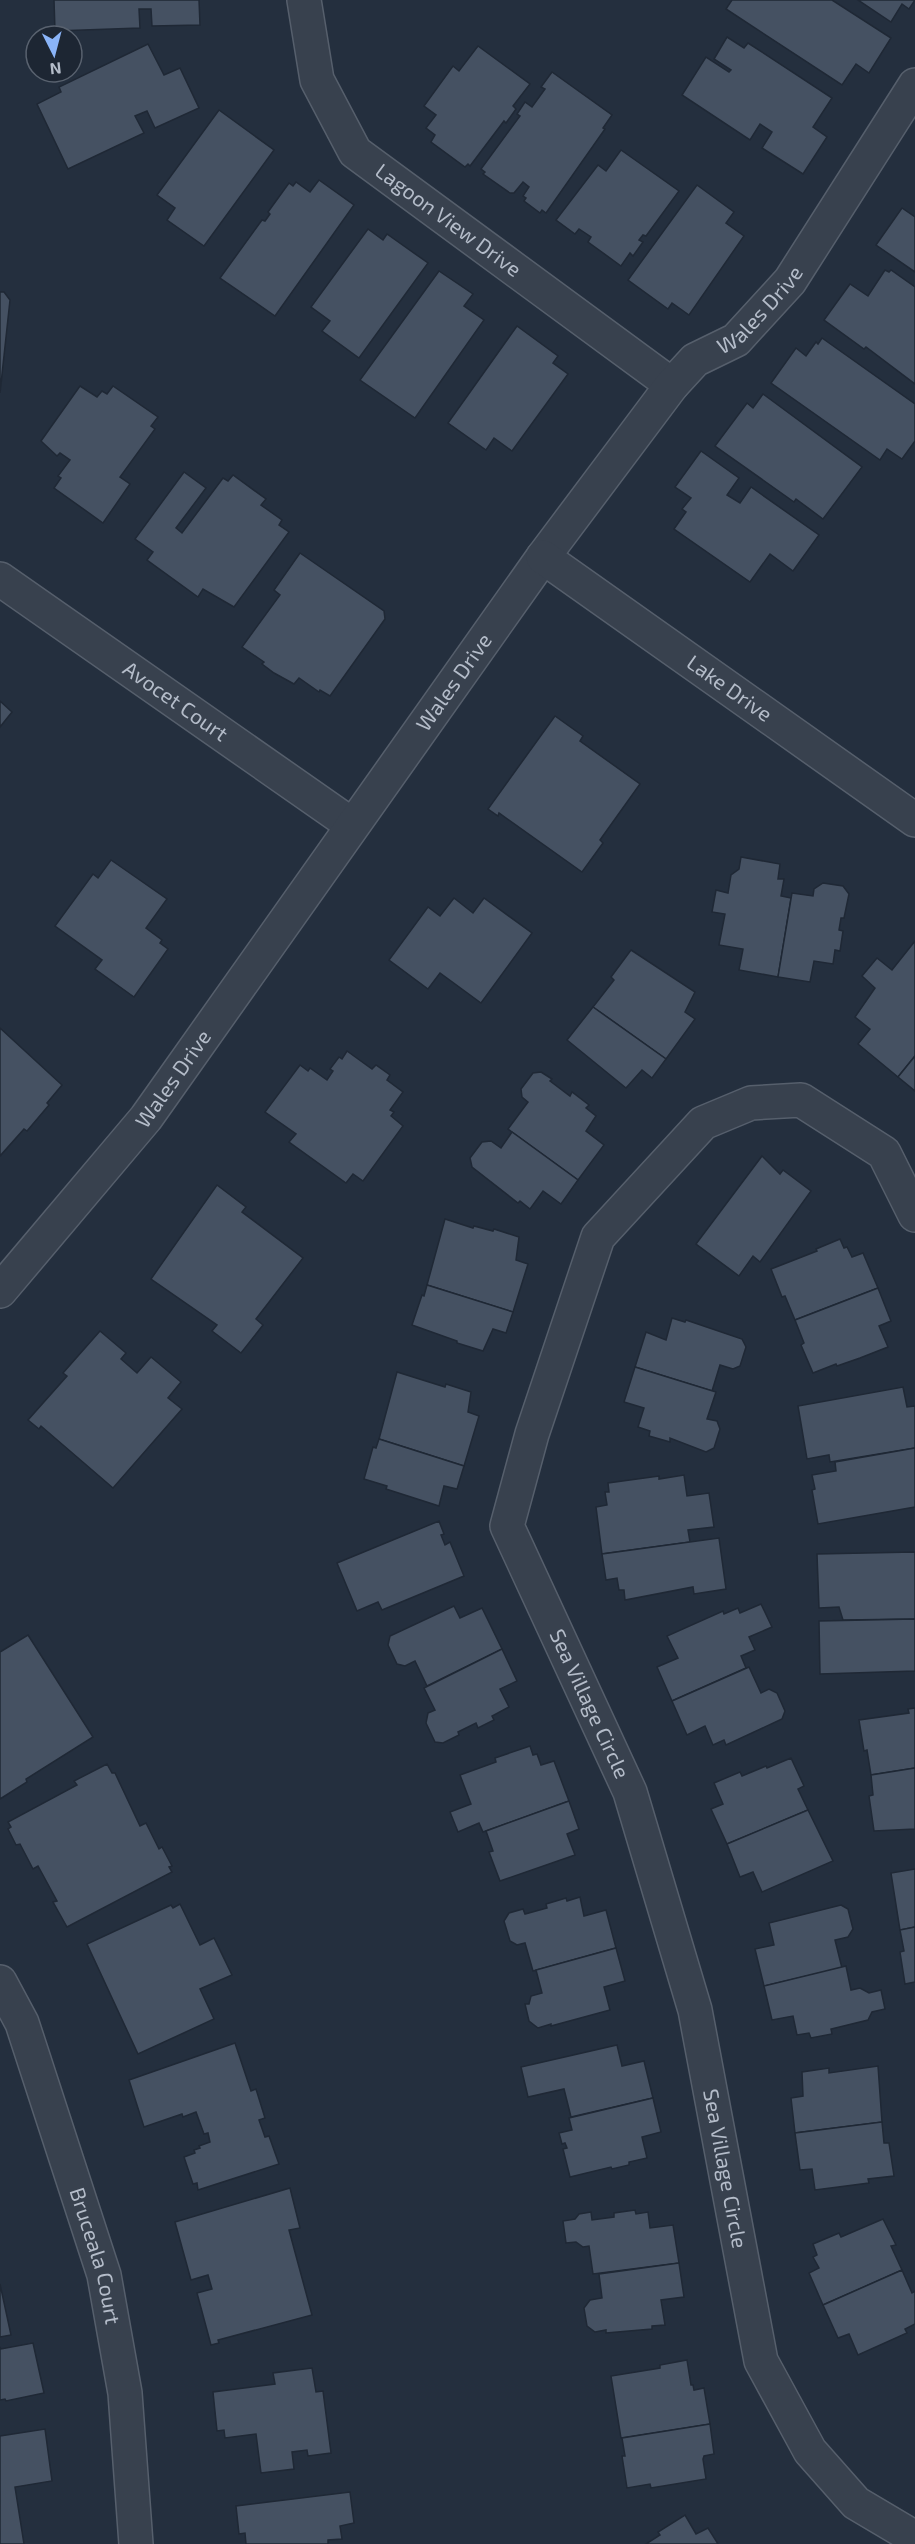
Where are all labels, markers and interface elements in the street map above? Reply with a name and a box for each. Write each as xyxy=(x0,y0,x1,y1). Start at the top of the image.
north arrow xyxy=(24,24,84,84)
text: N xyxy=(49,59,62,79)
street label: Lagoon View Drive xyxy=(371,157,527,281)
street label: Wales Drive xyxy=(713,261,807,358)
street label: Wales Drive xyxy=(410,628,496,735)
street label: Lake Drive xyxy=(683,649,777,726)
street label: Avocet Court xyxy=(119,655,233,746)
street label: Wales Drive xyxy=(129,1025,215,1132)
street label: Sea Village Circle xyxy=(545,1625,636,1782)
street label: Sea Village Circle xyxy=(699,2087,754,2250)
street label: Bruceala Court xyxy=(65,2184,127,2326)

